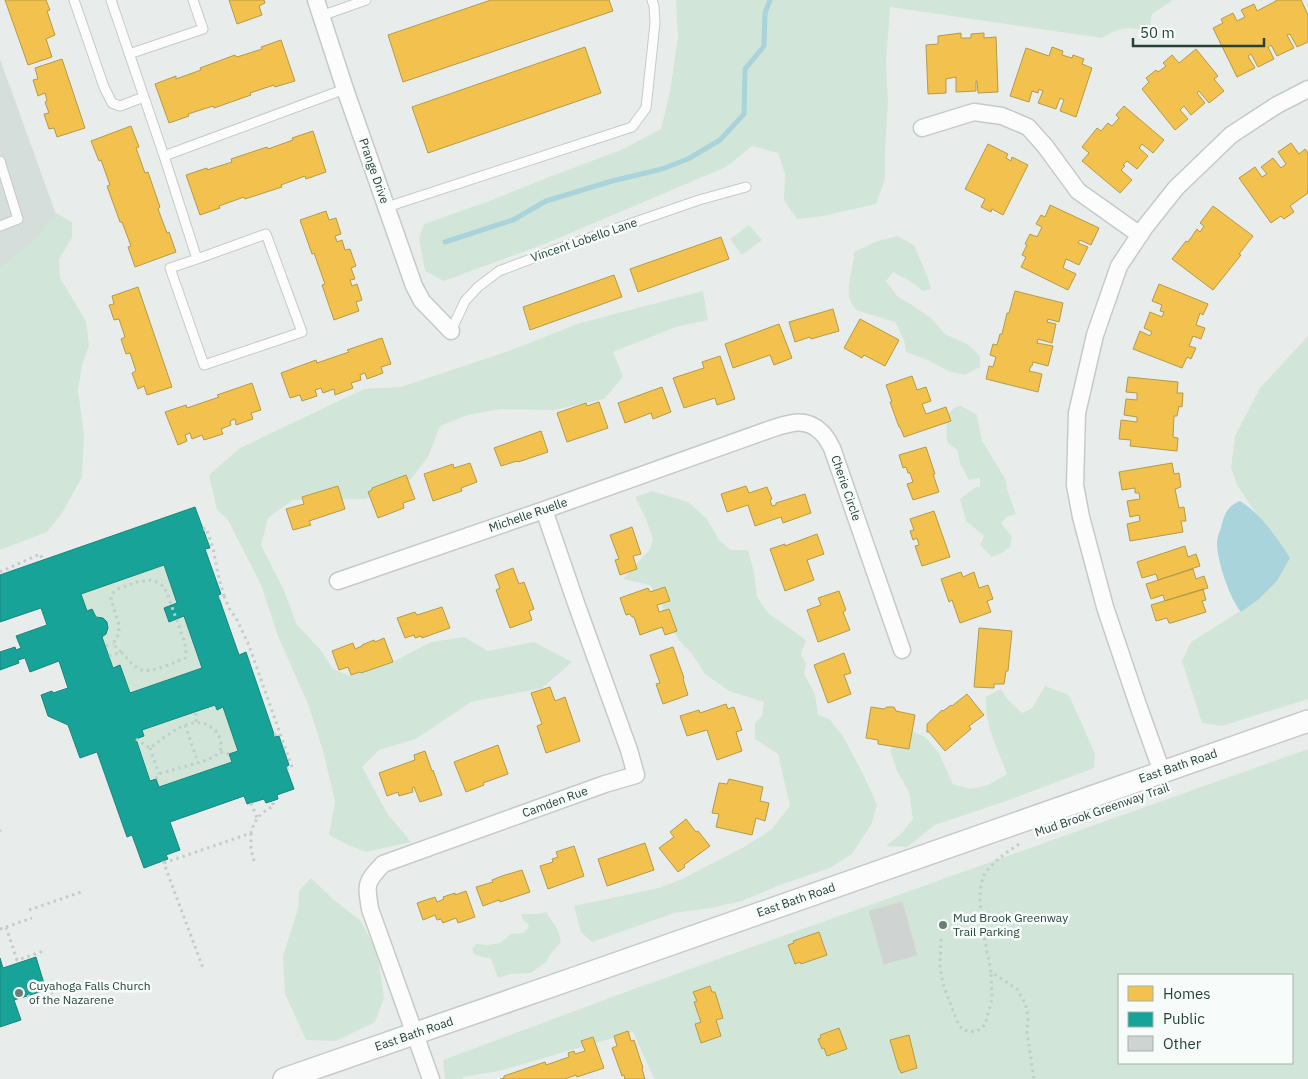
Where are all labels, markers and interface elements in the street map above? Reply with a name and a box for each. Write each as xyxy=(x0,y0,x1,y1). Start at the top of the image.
scale bar xyxy=(1133,15,1264,47)
text: 50 m xyxy=(1140,23,1175,42)
street label: Prange Drive xyxy=(356,136,393,206)
street label: Vincent Lobello Lane xyxy=(529,214,639,265)
street label: Cherie Circle xyxy=(828,453,865,523)
street label: Michelle Ruelle xyxy=(487,494,570,535)
street label: East Bath Road xyxy=(1137,745,1219,786)
street label: Mud Brook Greenway Trail xyxy=(1033,779,1171,840)
street label: Camden Rue xyxy=(520,783,590,820)
street label: East Bath Road xyxy=(755,879,837,920)
place label: Mud Brook Greenway Trail Parking xyxy=(953,910,1068,939)
marker: Mud Brook Greenway Trail Parking xyxy=(937,919,949,931)
legend xyxy=(1118,974,1293,1064)
place label: Cuyahoga Falls Church of the Nazarene xyxy=(29,978,151,1007)
text: Homes xyxy=(1163,984,1211,1003)
marker: Cuyahoga Falls Church of the Nazarene xyxy=(13,987,25,999)
text: Public xyxy=(1163,1009,1205,1028)
street label: East Bath Road xyxy=(373,1013,455,1054)
text: Other xyxy=(1163,1034,1202,1053)

